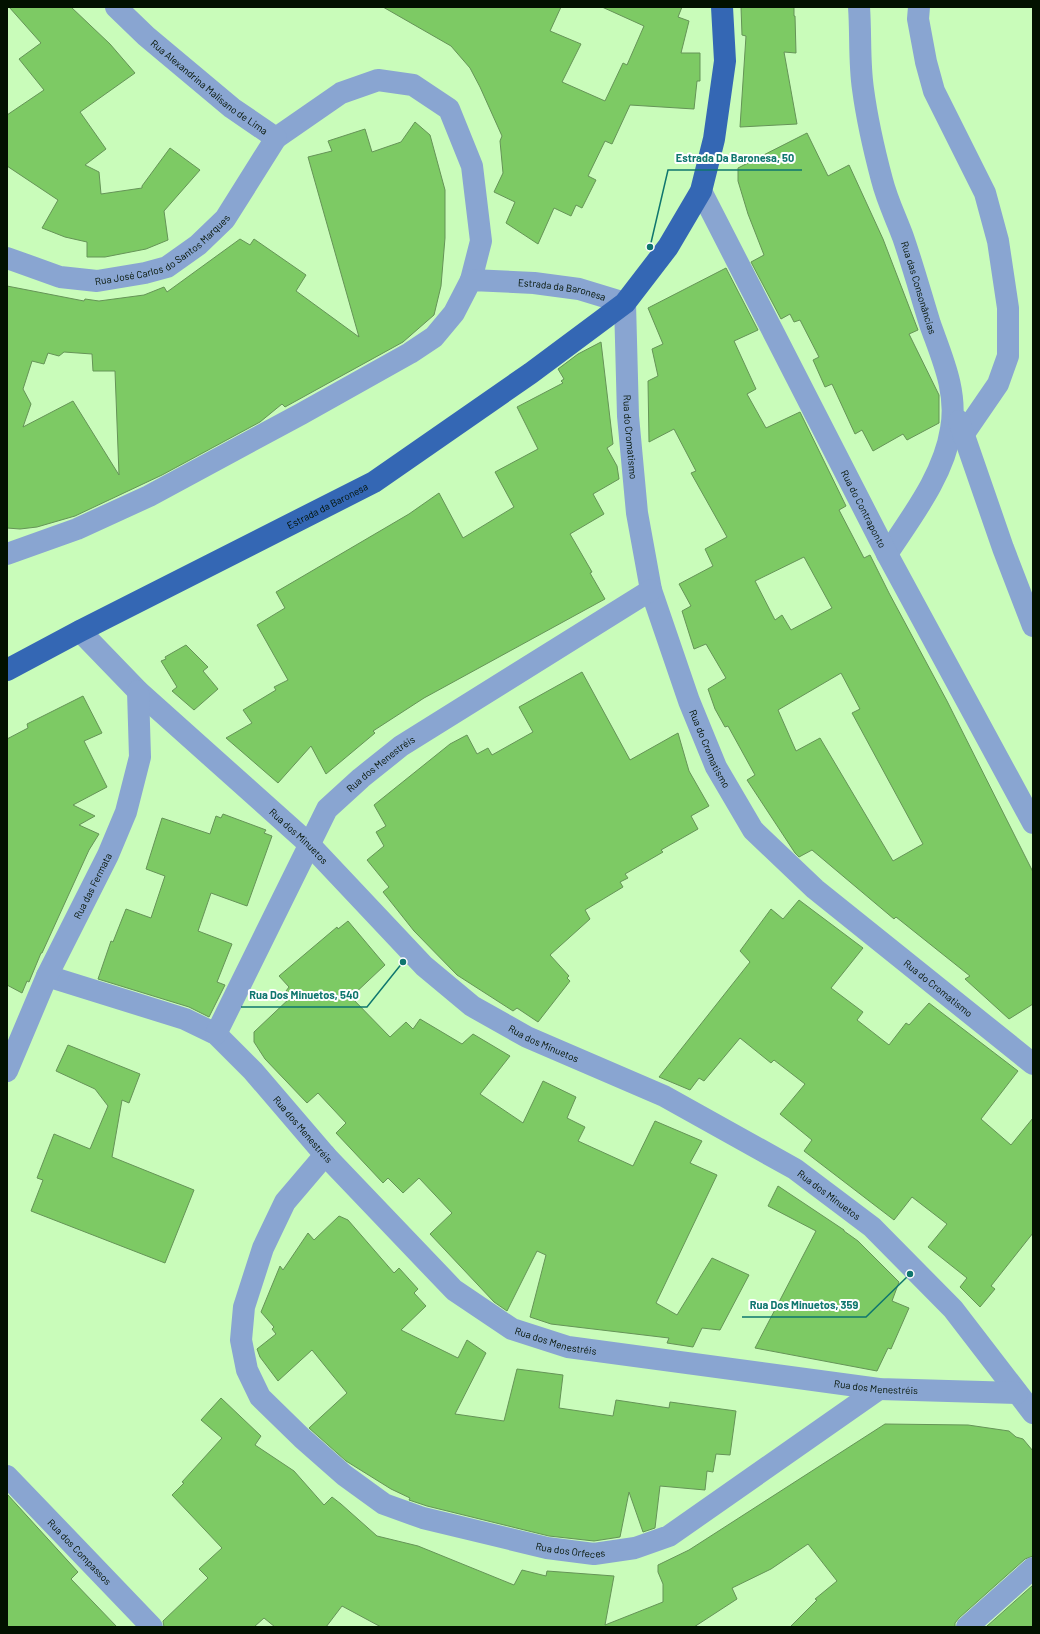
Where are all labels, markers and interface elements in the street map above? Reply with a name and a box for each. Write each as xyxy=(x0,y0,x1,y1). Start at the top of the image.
street label: Rua Alexandrina Malisano de Lima xyxy=(148,37,270,137)
callout: Estrada Da Baronesa, 50 xyxy=(668,147,802,170)
text: Estrada Da Baronesa, 50 xyxy=(676,151,794,164)
street label: Rua José Carlos do Santos Marques xyxy=(94,212,232,287)
street label: Rua das Consonâncias xyxy=(899,240,939,336)
street label: Estrada da Baronesa xyxy=(518,276,607,303)
street label: Rua do Cromatismo xyxy=(621,395,640,480)
street label: Rua do Contraponto xyxy=(839,468,889,550)
street label: Estrada da Baronesa xyxy=(285,480,370,531)
street label: Rua do Cromatismo xyxy=(687,708,733,790)
street label: Rua dos Menestréis xyxy=(344,733,417,795)
street label: Rua dos Minuetos xyxy=(267,806,331,866)
street label: Rua das Fermata xyxy=(71,851,114,921)
street label: Rua do Cromatismo xyxy=(902,957,975,1019)
callout: Rua Dos Minuetos, 540 xyxy=(241,984,367,1007)
text: Rua Dos Minuetos, 540 xyxy=(249,988,359,1001)
street label: Rua dos Minuetos xyxy=(507,1022,581,1065)
street label: Rua dos Menestréis xyxy=(271,1093,335,1165)
street label: Rua dos Minuetos xyxy=(795,1167,863,1222)
callout: Rua Dos Minuetos, 359 xyxy=(742,1294,866,1317)
text: Rua Dos Minuetos, 359 xyxy=(750,1298,858,1311)
street label: Rua dos Menestréis xyxy=(513,1324,597,1357)
street label: Rua dos Menestréis xyxy=(833,1377,918,1396)
street label: Rua dos Compassos xyxy=(45,1516,114,1587)
street label: Rua dos Orfeces xyxy=(534,1539,606,1560)

